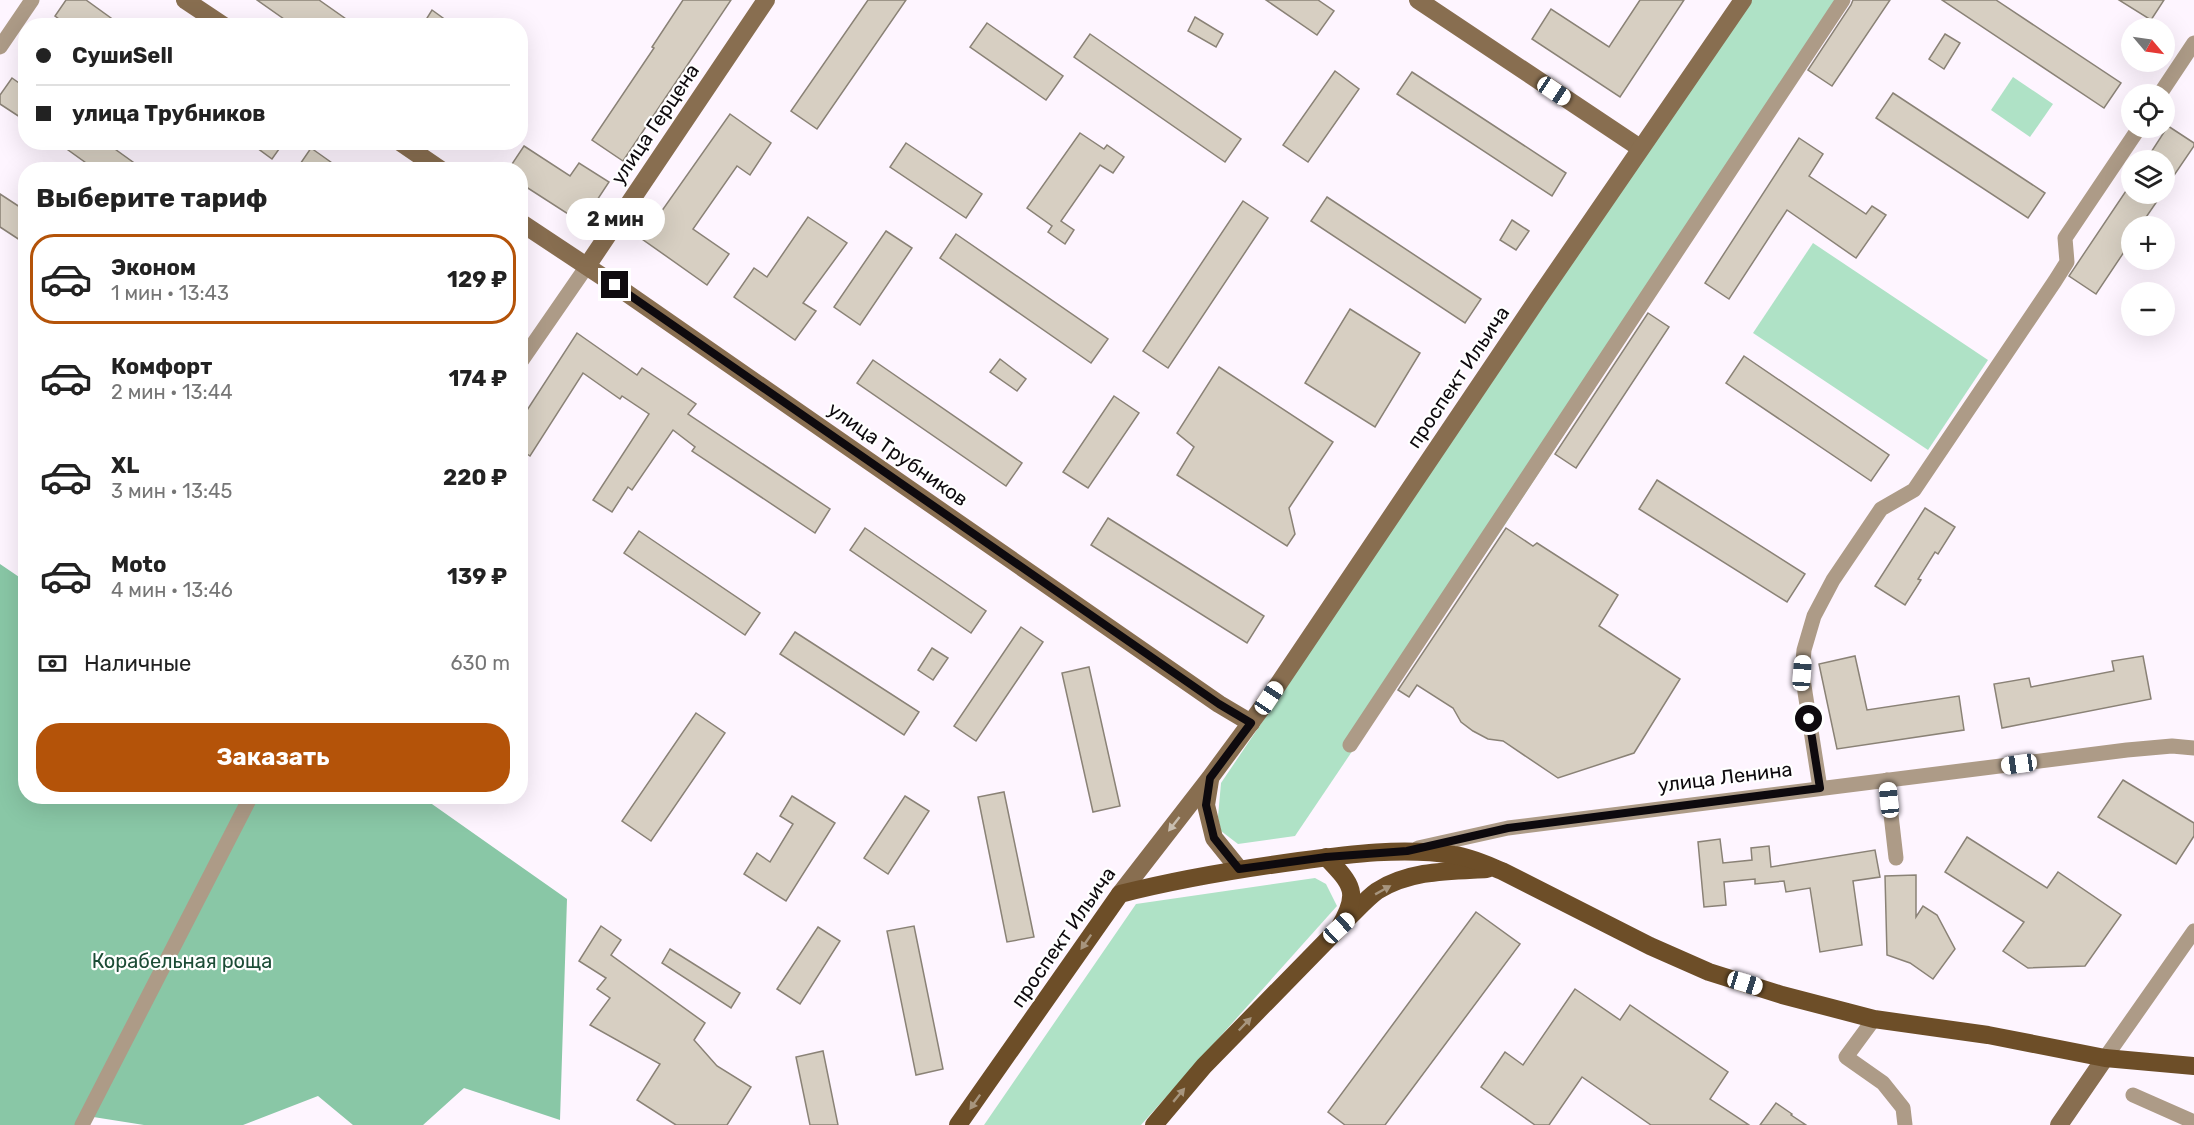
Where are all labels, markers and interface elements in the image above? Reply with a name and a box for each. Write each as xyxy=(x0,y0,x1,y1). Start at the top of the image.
north arrow xyxy=(2121,18,2175,72)
map controls xyxy=(2121,18,2175,336)
text: СушиSell xyxy=(72,42,173,69)
street label: улица Герцена xyxy=(606,59,704,189)
car xyxy=(1534,73,1574,109)
button: locate xyxy=(2121,84,2175,138)
text: улица Трубников xyxy=(72,100,266,127)
button: layers xyxy=(2121,150,2175,204)
text: Выберите тариф xyxy=(36,182,267,214)
callout: 2 мин xyxy=(566,198,664,240)
text: 2 мин xyxy=(587,207,644,231)
button: + xyxy=(2121,216,2175,270)
icon: car xyxy=(39,252,93,306)
text: Эконом xyxy=(111,254,196,281)
text: 129 ₽ xyxy=(447,266,507,293)
route end xyxy=(601,271,628,298)
text: 1 мин · 13:43 xyxy=(111,281,229,305)
button: − xyxy=(2121,282,2175,336)
street label: проспект Ильича xyxy=(1402,302,1514,452)
icon: car xyxy=(39,351,93,405)
text: Комфорт xyxy=(111,353,212,380)
text: 174 ₽ xyxy=(449,365,507,392)
text: 2 мин · 13:44 xyxy=(111,380,233,404)
street label: улица Трубников xyxy=(823,397,973,511)
icon: car xyxy=(39,450,93,504)
text: XL xyxy=(111,452,139,479)
text: 220 ₽ xyxy=(443,464,507,491)
text: 3 мин · 13:45 xyxy=(111,479,232,503)
icon: car xyxy=(39,549,93,603)
text: Moto xyxy=(111,551,166,578)
text: 139 ₽ xyxy=(447,563,507,590)
text: 4 мин · 13:46 xyxy=(111,578,233,602)
icon: cash xyxy=(36,647,69,680)
text: Наличные xyxy=(84,650,191,677)
text: 630 m xyxy=(451,651,510,675)
car xyxy=(1792,654,1812,692)
car xyxy=(1251,678,1287,718)
route start xyxy=(1795,705,1822,732)
button: Заказать xyxy=(36,723,510,792)
car xyxy=(2000,753,2038,775)
street label: улица Ленина xyxy=(1656,757,1794,797)
car xyxy=(1878,781,1900,819)
one-way arrow xyxy=(1169,817,1181,832)
street label: проспект Ильича xyxy=(1006,862,1120,1012)
one-way arrow xyxy=(1375,885,1392,895)
car xyxy=(1320,909,1358,947)
one-way arrow xyxy=(1081,934,1092,950)
park label: Корабельная роща xyxy=(92,949,272,973)
car xyxy=(1725,969,1765,997)
one-way arrow xyxy=(1238,1016,1252,1031)
one-way arrow xyxy=(1172,1088,1185,1103)
one-way arrow xyxy=(969,1093,981,1109)

